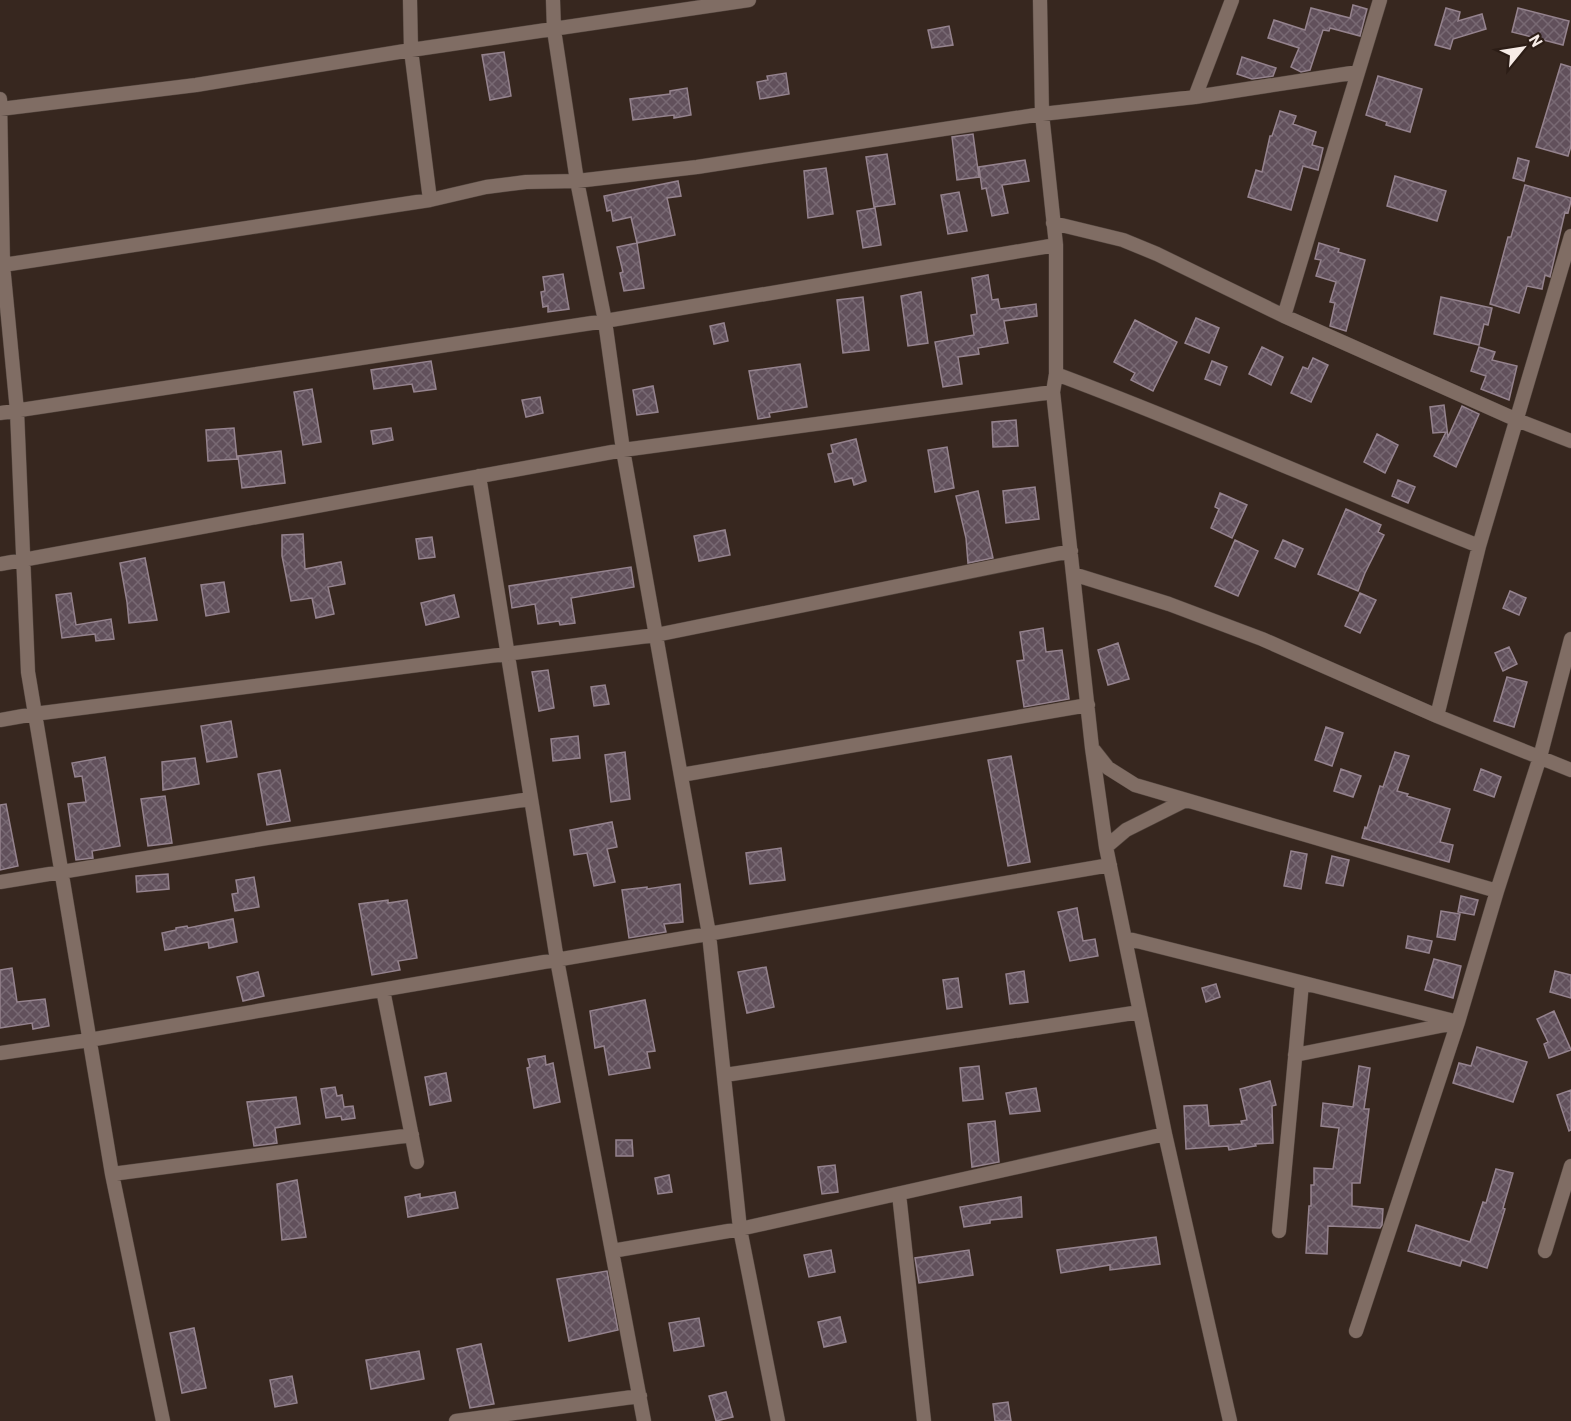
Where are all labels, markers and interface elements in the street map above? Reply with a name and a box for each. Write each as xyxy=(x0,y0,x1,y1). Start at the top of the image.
north arrow xyxy=(1493,18,1553,78)
text: N xyxy=(1526,31,1547,50)

